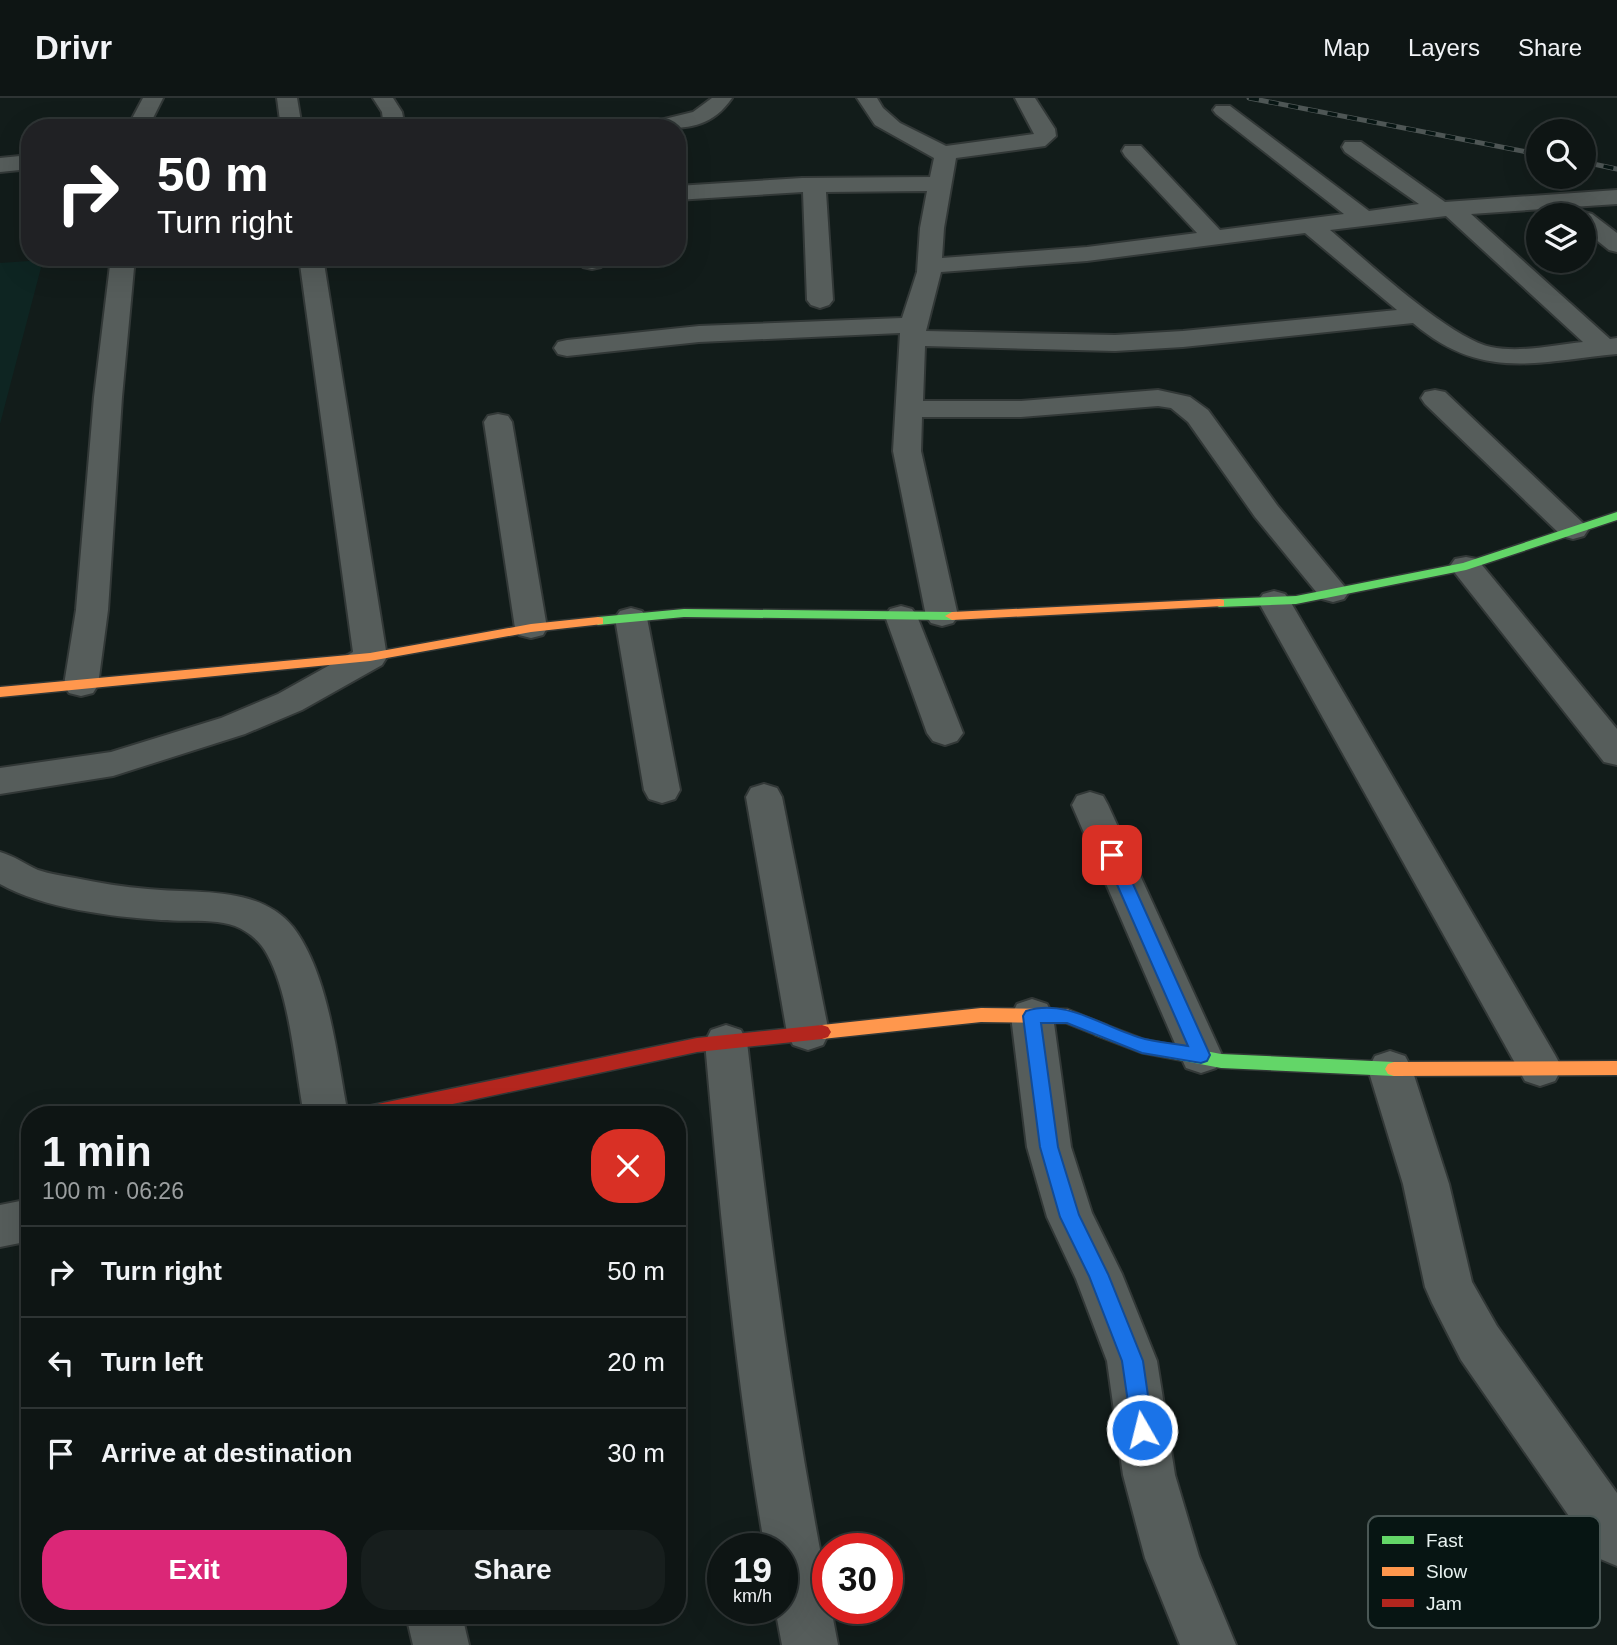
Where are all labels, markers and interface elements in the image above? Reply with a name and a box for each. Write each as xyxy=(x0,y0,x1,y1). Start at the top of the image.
text: Drivr xyxy=(35,29,112,66)
text: Map xyxy=(1323,34,1370,61)
text: Layers xyxy=(1408,34,1480,61)
text: Share xyxy=(1518,34,1582,61)
map controls xyxy=(1526,119,1596,273)
button: search xyxy=(1526,119,1596,189)
icon: right xyxy=(42,147,133,238)
text: 50 m xyxy=(157,147,269,201)
button: layers xyxy=(1526,203,1596,273)
text: Turn right xyxy=(157,204,293,240)
pin xyxy=(1082,825,1142,885)
icon: arrive xyxy=(1093,836,1131,874)
text: 1 min xyxy=(42,1128,152,1175)
button: close xyxy=(591,1129,665,1203)
text: 100 m · 06:26 xyxy=(42,1178,184,1204)
icon: right xyxy=(42,1253,80,1291)
text: Turn right xyxy=(101,1256,222,1286)
text: 50 m xyxy=(607,1256,665,1286)
icon: left xyxy=(42,1344,80,1382)
text: Turn left xyxy=(101,1347,203,1377)
text: 20 m xyxy=(607,1347,665,1377)
position arrow xyxy=(1105,1393,1179,1467)
icon: arrive xyxy=(42,1435,80,1473)
text: Arrive at destination xyxy=(101,1438,352,1468)
text: 30 m xyxy=(607,1438,665,1468)
legend xyxy=(1368,1516,1600,1628)
button: Exit xyxy=(42,1530,347,1610)
button: Share xyxy=(361,1530,665,1610)
text: Fast xyxy=(1426,1530,1464,1551)
speed limit sign: 30 xyxy=(812,1533,903,1624)
text: 19 xyxy=(733,1550,772,1589)
text: Slow xyxy=(1426,1561,1467,1582)
text: km/h xyxy=(733,1586,772,1606)
text: Jam xyxy=(1426,1593,1462,1614)

